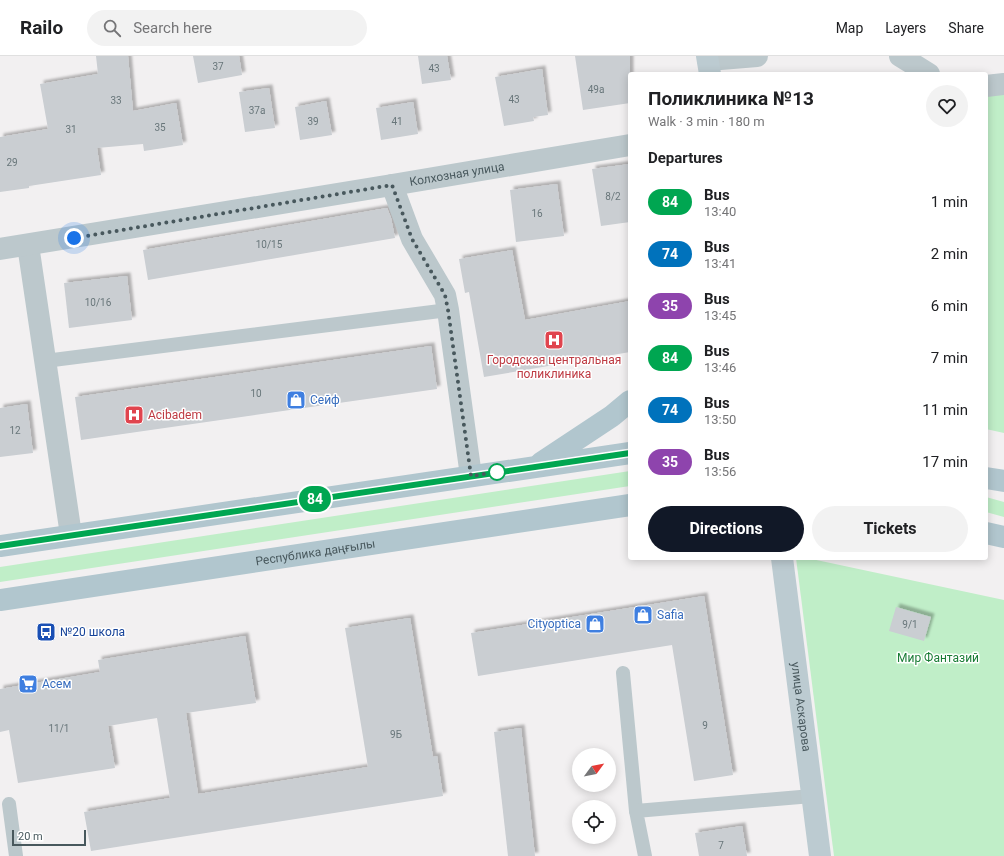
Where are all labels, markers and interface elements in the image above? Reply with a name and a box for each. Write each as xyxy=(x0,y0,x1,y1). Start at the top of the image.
search box xyxy=(87,10,367,46)
text: Railo xyxy=(20,16,63,39)
icon: search xyxy=(101,17,123,39)
text: Search here xyxy=(133,19,212,37)
text: Map xyxy=(836,20,863,36)
text: Layers xyxy=(885,20,926,36)
text: Share xyxy=(948,20,984,36)
house number: 37 xyxy=(212,61,224,72)
house number: 43 xyxy=(428,63,440,74)
house number: 49а xyxy=(588,84,604,95)
button: heart xyxy=(926,85,968,127)
text: Поликлиника №13 xyxy=(648,87,814,110)
house number: 43 xyxy=(508,94,520,105)
house number: 33 xyxy=(110,95,122,106)
house number: 37а xyxy=(249,105,265,116)
text: Walk · 3 min · 180 m xyxy=(648,114,765,129)
house number: 39 xyxy=(307,116,319,127)
house number: 41 xyxy=(391,116,403,127)
house number: 35 xyxy=(154,122,166,133)
house number: 31 xyxy=(65,124,77,135)
text: Departures xyxy=(648,149,723,167)
house number: 29 xyxy=(6,157,18,168)
street label: Колхозная улица xyxy=(408,159,505,189)
text: Bus xyxy=(704,186,730,204)
house number: 8/2 xyxy=(605,191,621,202)
text: 1 min xyxy=(931,193,968,211)
text: 84 xyxy=(662,194,678,210)
text: 13:40 xyxy=(704,204,736,219)
house number: 16 xyxy=(531,208,543,219)
your location xyxy=(64,228,84,248)
text: Bus xyxy=(704,238,730,256)
house number: 10/15 xyxy=(256,239,283,250)
text: 2 min xyxy=(931,245,968,263)
text: 74 xyxy=(662,246,678,262)
text: 13:41 xyxy=(704,256,736,271)
text: Bus xyxy=(704,290,730,308)
house number: 10/16 xyxy=(85,297,112,308)
text: 6 min xyxy=(931,297,968,315)
text: 35 xyxy=(662,298,678,314)
text: 13:45 xyxy=(704,308,736,323)
hospital icon: Городская центральная поликлиника xyxy=(543,329,565,351)
text: Bus xyxy=(704,342,730,360)
text: 7 min xyxy=(931,349,968,367)
text: 84 xyxy=(662,350,678,366)
place label: Городская центральная поликлиника xyxy=(487,353,621,381)
text: 13:46 xyxy=(704,360,736,375)
house number: 10 xyxy=(250,388,262,399)
shop icon: Сейф xyxy=(285,389,307,411)
place label: Сейф xyxy=(310,393,340,407)
text: Bus xyxy=(704,394,730,412)
text: 11 min xyxy=(922,401,968,419)
text: 74 xyxy=(662,402,678,418)
hospital icon: Acibadem xyxy=(123,404,145,426)
place label: Acibadem xyxy=(148,408,202,422)
text: 13:50 xyxy=(704,412,736,427)
house number: 12 xyxy=(9,425,21,436)
text: Bus xyxy=(704,446,730,464)
text: 17 min xyxy=(922,453,968,471)
text: 35 xyxy=(662,454,678,470)
unlabelled marker xyxy=(488,463,506,481)
text: 13:56 xyxy=(704,464,736,479)
line badge: 84 xyxy=(297,486,333,512)
text: 84 xyxy=(307,491,323,507)
button: Directions xyxy=(648,506,804,552)
button: Tickets xyxy=(812,506,968,552)
street label: Республика даңғылы xyxy=(255,536,376,568)
shop icon: Safia xyxy=(632,604,654,626)
place label: Safia xyxy=(657,608,684,622)
shop icon: Cityoptica xyxy=(584,613,606,635)
place label: Cityoptica xyxy=(528,617,581,631)
house number: 9/1 xyxy=(902,619,918,630)
bus stop icon: №20 школа xyxy=(35,621,57,643)
place label: №20 школа xyxy=(60,625,125,639)
park label: Мир Фантазий xyxy=(897,651,979,665)
street label: улица Аскарова xyxy=(788,661,814,752)
supermarket icon: Асем xyxy=(17,673,39,695)
place label: Асем xyxy=(42,677,71,691)
house number: 9 xyxy=(702,720,708,731)
house number: 11/1 xyxy=(49,723,70,734)
house number: 9Б xyxy=(390,729,402,740)
north arrow xyxy=(572,748,616,792)
map controls xyxy=(572,748,616,844)
button: locate xyxy=(572,800,616,844)
scale bar xyxy=(12,828,86,847)
text: 20 m xyxy=(18,830,43,843)
house number: 7 xyxy=(718,840,724,851)

